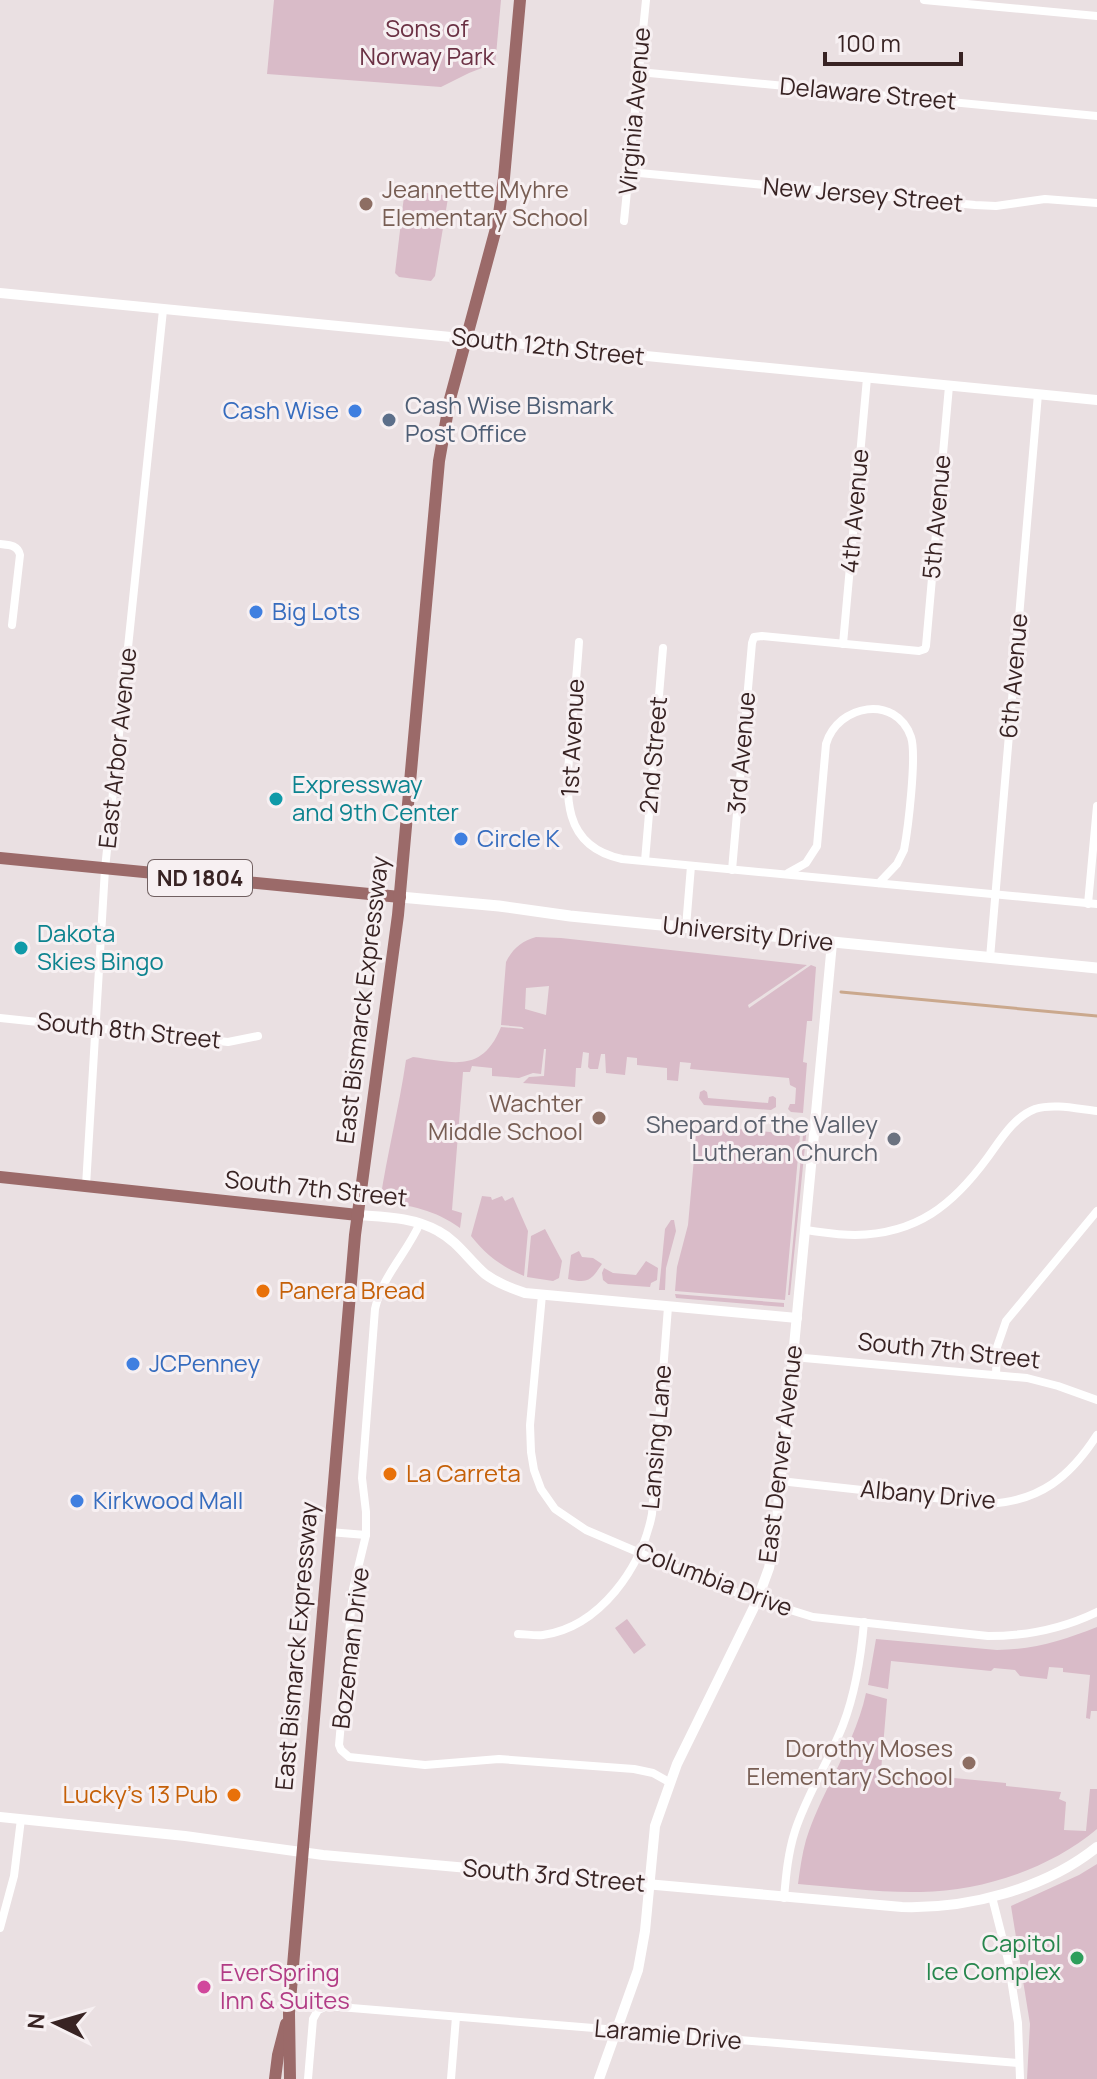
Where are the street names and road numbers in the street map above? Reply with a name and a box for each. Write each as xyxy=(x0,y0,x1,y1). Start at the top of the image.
street label: Virginia Avenue xyxy=(610,26,657,196)
street label: Delaware Street xyxy=(778,68,958,117)
street label: New Jersey Street xyxy=(762,168,965,219)
street label: South 12th Street xyxy=(450,319,646,372)
street label: 4th Avenue xyxy=(832,447,875,575)
street label: 5th Avenue xyxy=(914,453,957,580)
street label: 6th Avenue xyxy=(991,612,1034,740)
street label: East Arbor Avenue xyxy=(90,646,143,850)
street label: 1st Avenue xyxy=(552,678,591,798)
street label: 3rd Avenue xyxy=(719,690,762,816)
street label: 2nd Street xyxy=(631,695,674,815)
street label: East Bismarck Expressway xyxy=(327,854,396,1146)
road number: ND 1804 xyxy=(148,860,252,896)
street label: University Drive xyxy=(661,907,835,958)
street label: South 8th Street xyxy=(35,1003,223,1056)
street label: South 7th Street xyxy=(223,1162,409,1213)
street label: South 7th Street xyxy=(856,1324,1042,1375)
street label: East Denver Avenue xyxy=(750,1343,809,1565)
street label: Lansing Lane xyxy=(633,1363,678,1511)
street label: Albany Drive xyxy=(859,1471,997,1516)
street label: East Bismarck Expressway xyxy=(266,1500,325,1792)
street label: Columbia Drive xyxy=(631,1534,798,1624)
street label: Bozeman Drive xyxy=(323,1565,376,1731)
street label: South 3rd Street xyxy=(461,1850,647,1899)
street label: Laramie Drive xyxy=(593,2011,743,2056)

